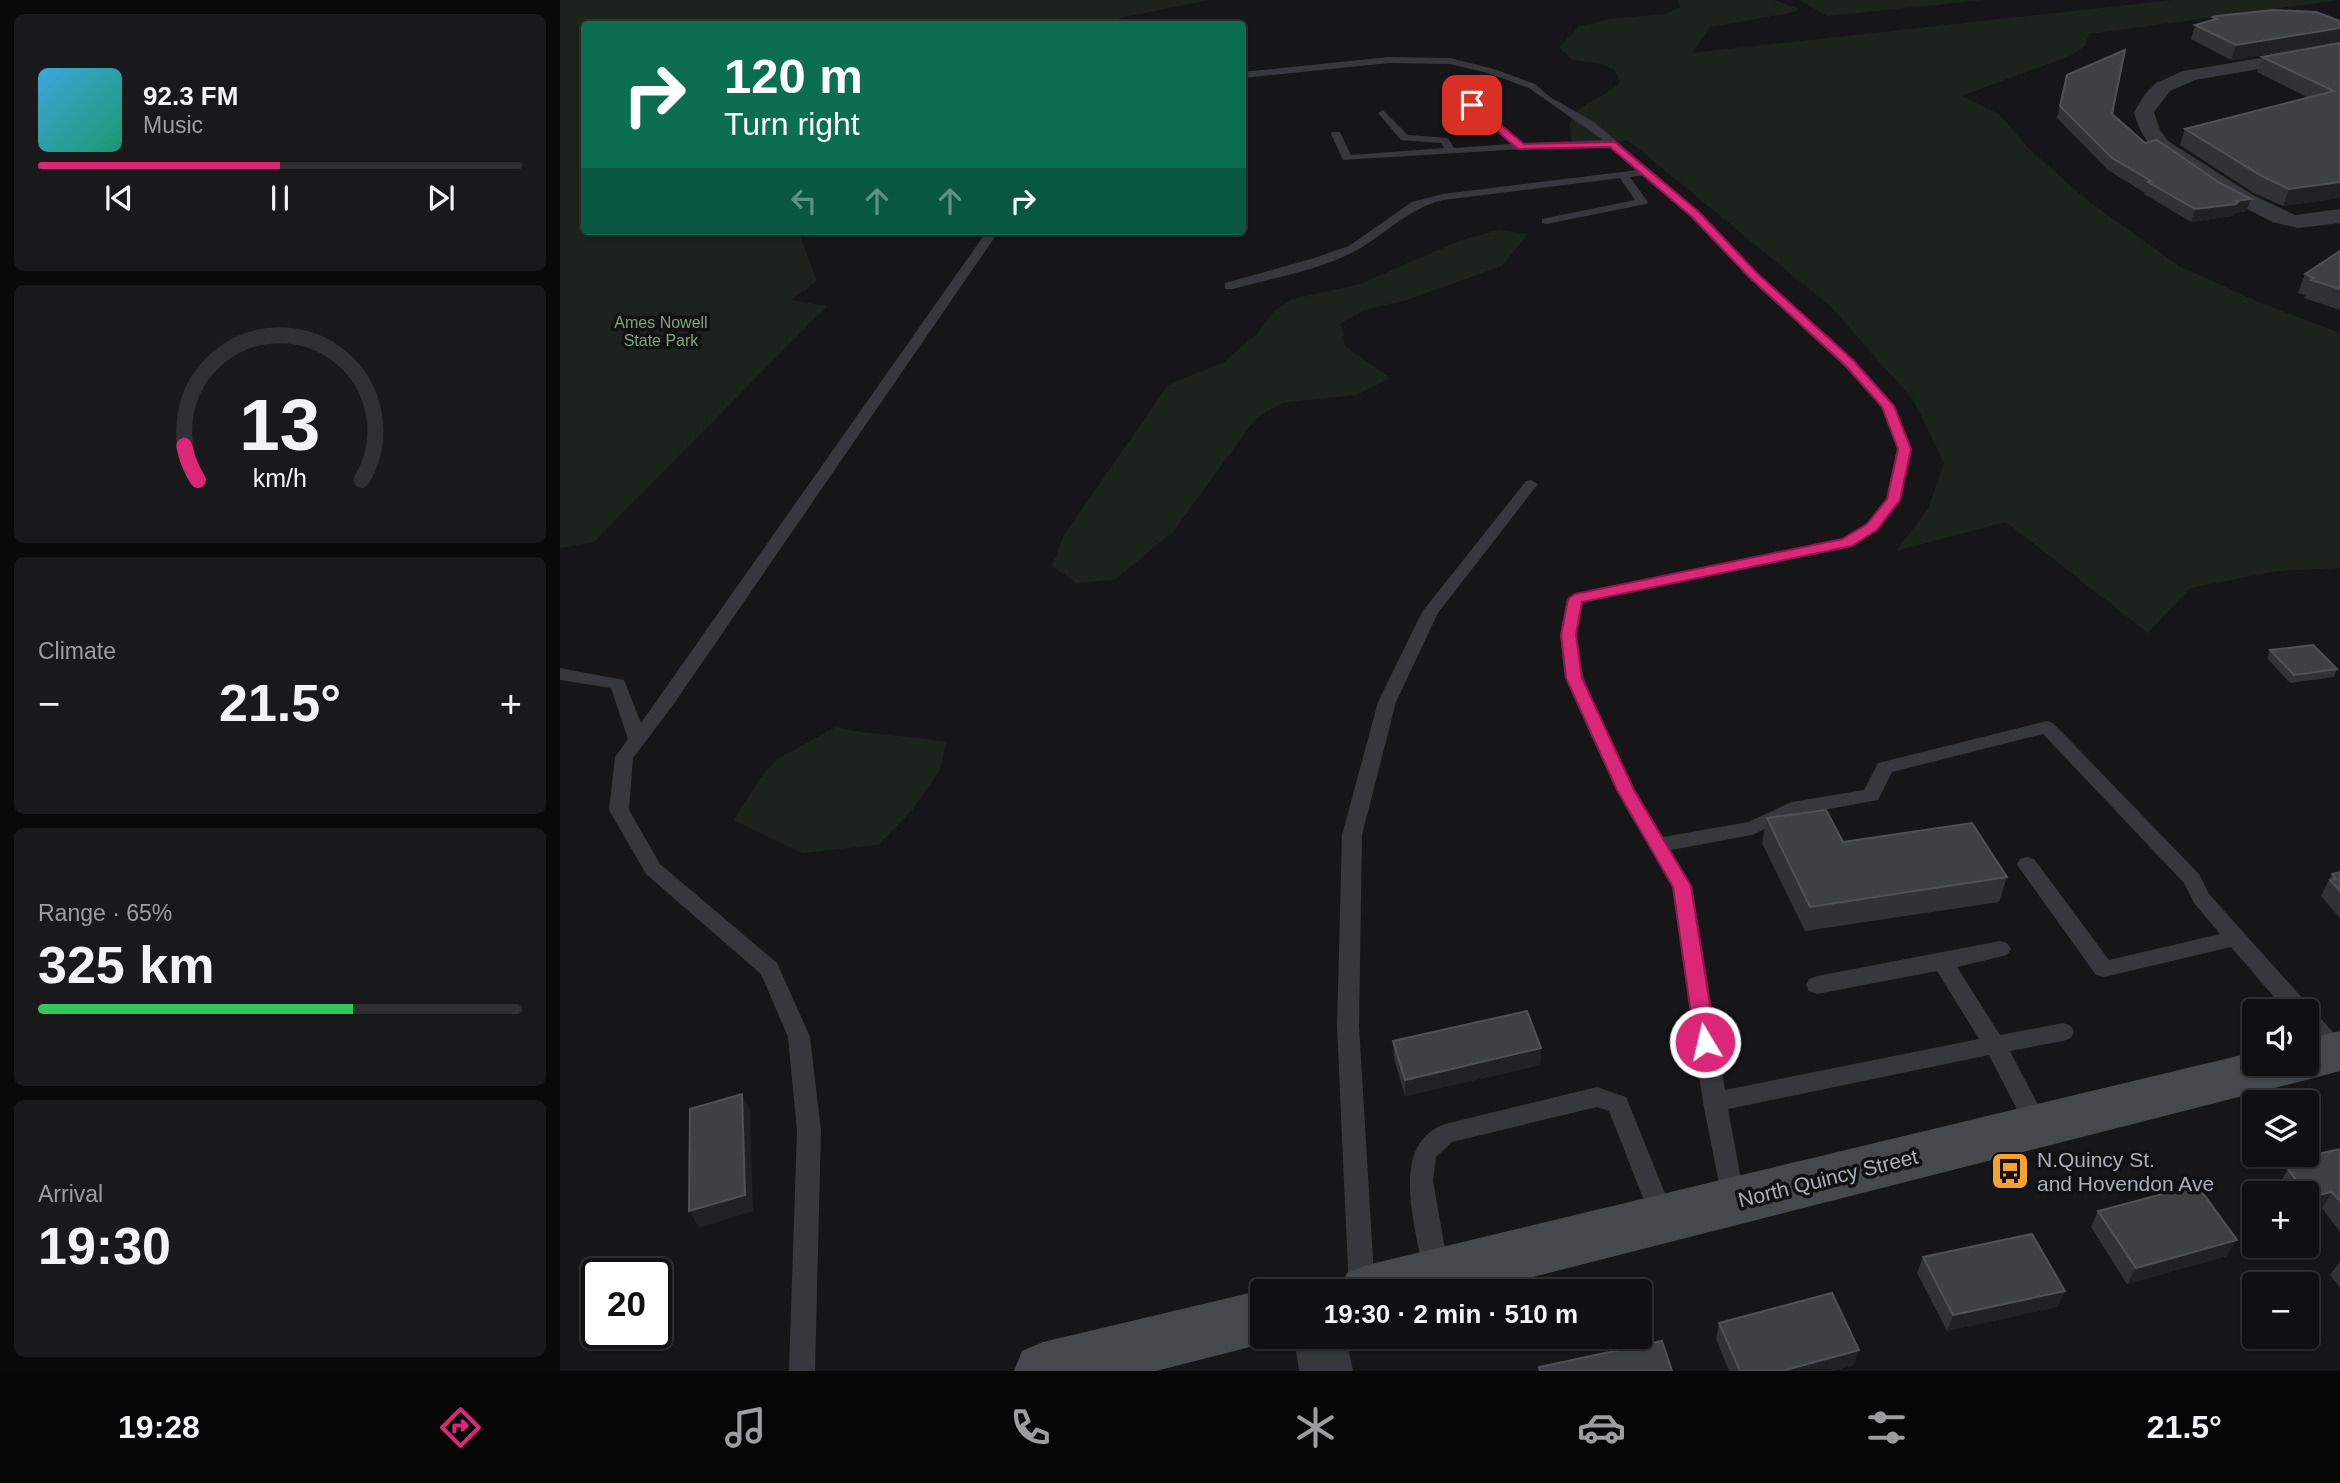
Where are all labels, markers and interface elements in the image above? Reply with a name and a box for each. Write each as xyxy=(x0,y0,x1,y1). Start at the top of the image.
icon: right xyxy=(609,49,700,140)
text: 120 m xyxy=(724,49,863,103)
pin xyxy=(1442,75,1502,135)
text: 92.3 FM xyxy=(143,81,238,111)
icon: arrive xyxy=(1453,86,1491,124)
text: Turn right xyxy=(724,106,860,142)
text: Music xyxy=(143,112,203,138)
icon: previous xyxy=(100,179,138,217)
icon: pause xyxy=(261,179,299,217)
icon: next xyxy=(422,179,460,217)
icon: left xyxy=(785,182,823,220)
icon: ahead xyxy=(858,182,896,220)
icon: ahead xyxy=(931,182,969,220)
icon: right xyxy=(1004,182,1042,220)
park label: Ames Nowell State Park xyxy=(614,314,708,349)
text: 13 xyxy=(240,385,320,466)
text: km/h xyxy=(253,464,307,492)
text: Climate xyxy=(38,638,116,664)
text: 21.5° xyxy=(219,674,341,732)
text: − xyxy=(38,683,60,725)
text: + xyxy=(500,683,522,725)
text: Range · 65% xyxy=(38,900,172,926)
text: 325 km xyxy=(38,936,214,994)
map controls xyxy=(2242,999,2319,1349)
button: sound xyxy=(2242,999,2319,1076)
position arrow xyxy=(1668,1005,1742,1079)
button: layers xyxy=(2242,1090,2319,1167)
street label: North Quincy Street xyxy=(1736,1144,1920,1211)
place label: N.Quincy St. and Hovendon Ave xyxy=(2037,1148,2214,1195)
bus stop icon: N.Quincy St. and Hovendon Ave xyxy=(1989,1150,2031,1192)
text: Arrival xyxy=(38,1181,103,1207)
button: + xyxy=(2242,1181,2319,1258)
text: 19:30 xyxy=(38,1217,171,1275)
speed limit sign: 20 xyxy=(581,1258,672,1349)
button: − xyxy=(2242,1272,2319,1349)
text: 19:30 · 2 min · 510 m xyxy=(1324,1299,1578,1329)
icon: directions xyxy=(436,1403,485,1452)
icon: music xyxy=(721,1403,770,1452)
icon: phone xyxy=(1006,1403,1055,1452)
icon: climate xyxy=(1291,1403,1340,1452)
icon: car xyxy=(1577,1403,1626,1452)
icon: filters xyxy=(1862,1403,1911,1452)
text: 19:28 xyxy=(118,1409,200,1445)
text: 21.5° xyxy=(2147,1409,2222,1445)

